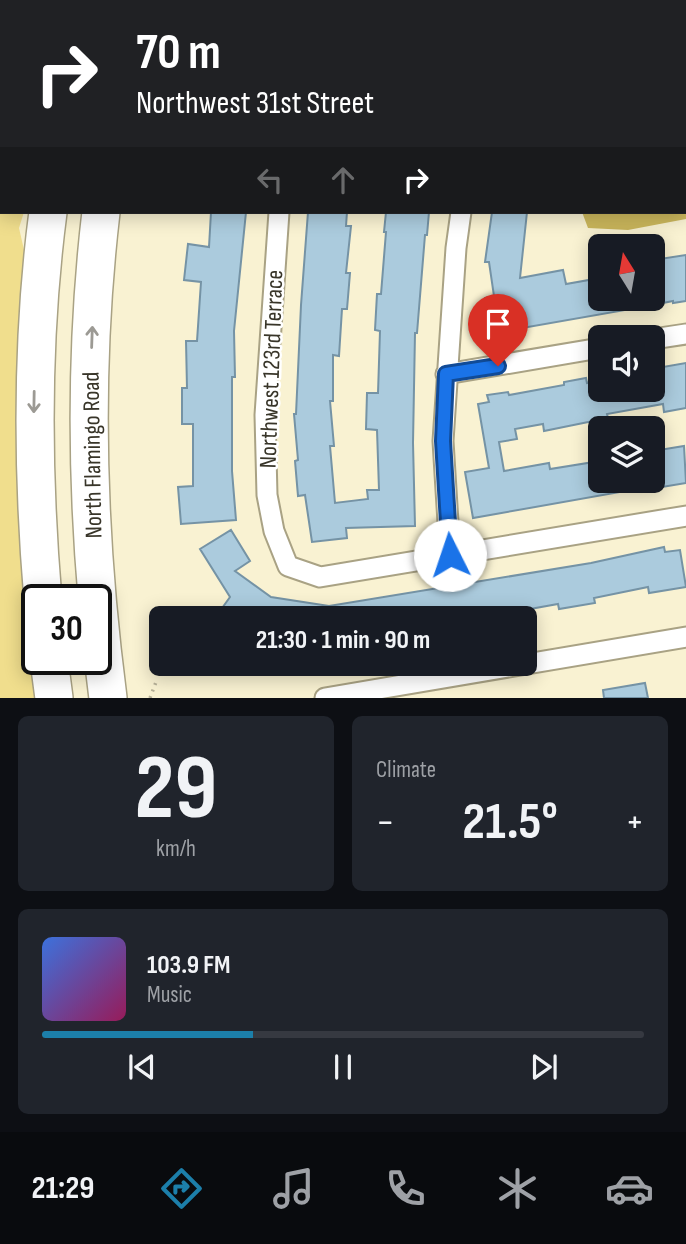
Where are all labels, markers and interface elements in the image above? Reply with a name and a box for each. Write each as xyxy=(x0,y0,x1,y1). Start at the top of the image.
text: 70 m xyxy=(136,24,221,83)
icon: right xyxy=(21,28,112,119)
text: Northwest 31st Street xyxy=(136,84,374,123)
icon: left xyxy=(251,161,289,199)
icon: ahead xyxy=(324,161,362,199)
icon: right xyxy=(397,161,435,199)
north arrow xyxy=(588,234,665,312)
map controls xyxy=(588,234,665,493)
street label: Northwest 123rd Terrace xyxy=(254,269,289,469)
pin xyxy=(468,294,528,366)
icon: arrive xyxy=(479,305,517,343)
one-way arrow xyxy=(85,325,98,348)
button: sound xyxy=(588,325,665,402)
street label: North Flamingo Road xyxy=(77,371,108,539)
one-way arrow xyxy=(28,390,41,413)
button: layers xyxy=(588,416,665,493)
position arrow xyxy=(413,518,487,592)
speed limit sign: 30 xyxy=(21,584,112,675)
text: 21:30 · 1 min · 90 m xyxy=(256,625,430,656)
text: 29 xyxy=(135,735,218,844)
text: Climate xyxy=(376,756,436,784)
text: 21.5° xyxy=(462,791,558,854)
text: − xyxy=(376,800,395,845)
text: + xyxy=(625,800,644,845)
text: km/h xyxy=(156,835,196,863)
text: 103.9 FM xyxy=(147,950,230,981)
text: Music xyxy=(147,981,192,1009)
icon: previous xyxy=(123,1048,161,1086)
icon: pause xyxy=(324,1048,362,1086)
icon: next xyxy=(525,1048,563,1086)
icon: directions xyxy=(157,1164,206,1213)
icon: music xyxy=(269,1164,318,1213)
icon: phone xyxy=(381,1164,430,1213)
icon: climate xyxy=(493,1164,542,1213)
icon: car xyxy=(605,1164,654,1213)
text: 21:29 xyxy=(32,1169,94,1208)

